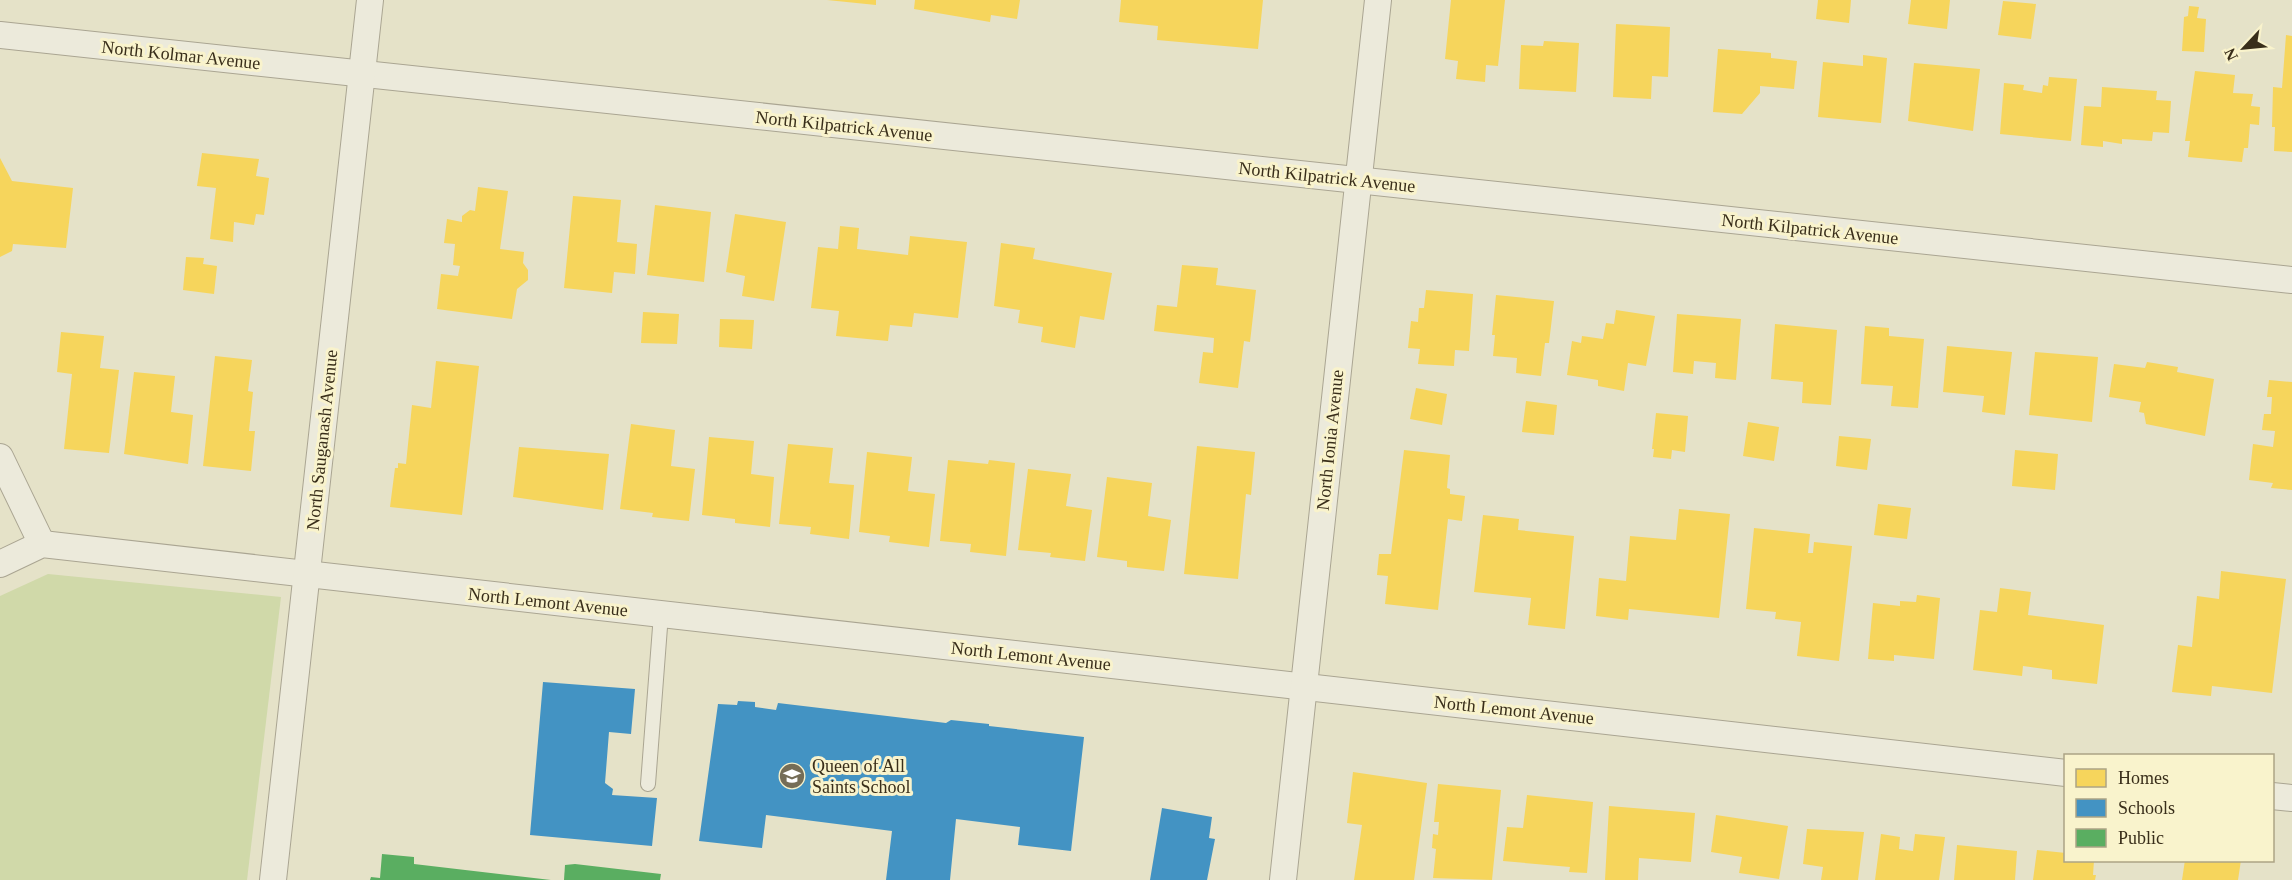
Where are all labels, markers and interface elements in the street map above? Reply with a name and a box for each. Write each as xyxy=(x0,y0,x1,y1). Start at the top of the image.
north arrow xyxy=(2214,18,2274,78)
street label: North Kolmar Avenue xyxy=(101,37,261,73)
text: N xyxy=(2221,45,2241,63)
street label: North Kilpatrick Avenue xyxy=(755,107,933,145)
street label: North Kilpatrick Avenue xyxy=(1238,158,1416,196)
street label: North Kilpatrick Avenue xyxy=(1721,210,1899,248)
street label: North Sauganash Avenue xyxy=(303,349,341,531)
street label: North Ionia Avenue xyxy=(1313,369,1347,511)
street label: North Lemont Avenue xyxy=(467,584,629,620)
street label: North Lemont Avenue xyxy=(950,638,1112,674)
street label: North Lemont Avenue xyxy=(1433,692,1595,728)
legend xyxy=(2064,754,2274,862)
place label: Queen of All Saints School xyxy=(812,756,911,797)
school or university icon: Queen of All Saints School xyxy=(777,761,807,791)
text: Homes xyxy=(2118,768,2169,788)
text: Schools xyxy=(2118,798,2175,818)
text: Public xyxy=(2118,828,2164,848)

